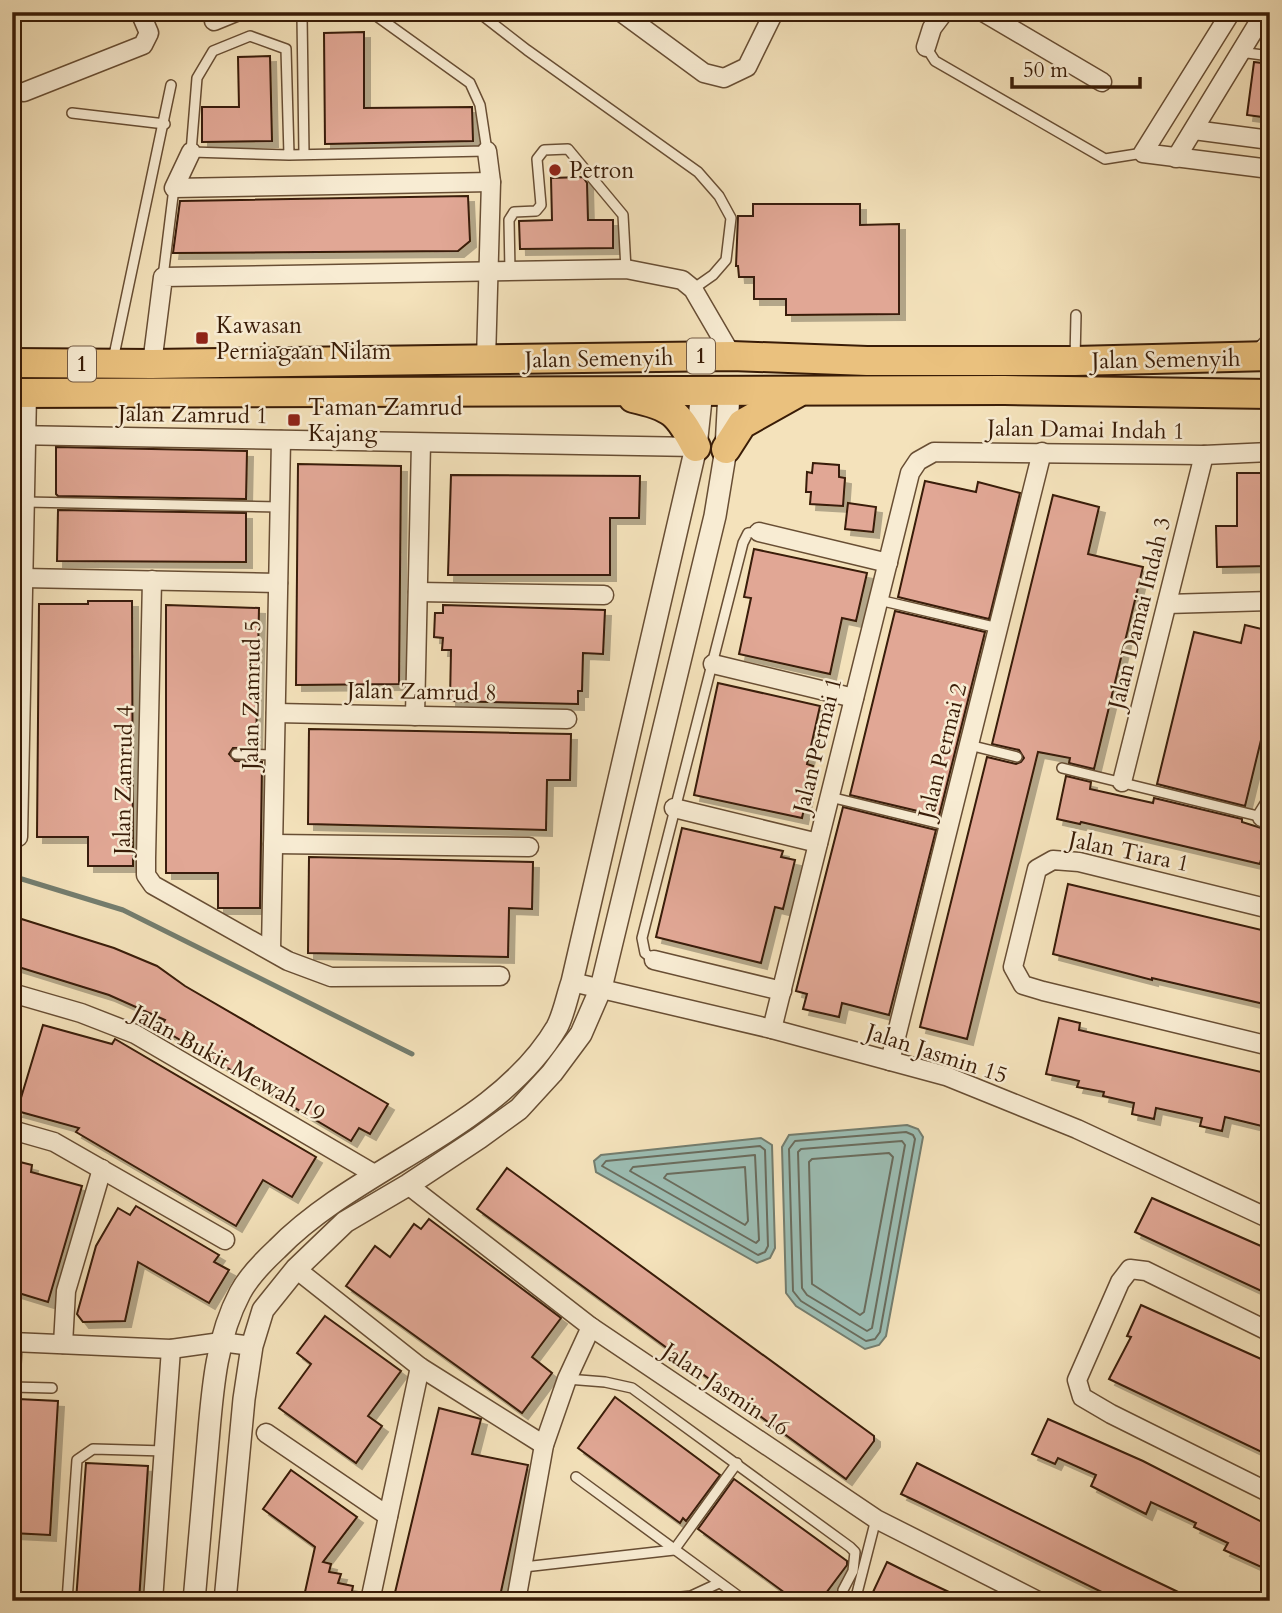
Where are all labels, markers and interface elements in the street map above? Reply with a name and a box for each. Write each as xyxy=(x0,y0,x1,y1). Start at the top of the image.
scale bar xyxy=(1012,46,1140,90)
text: 50 m xyxy=(1023,56,1068,85)
place label: Petron xyxy=(569,155,634,186)
marker: Petron xyxy=(547,162,563,178)
place label: Kawasan Perniagaan Nilam xyxy=(216,310,392,367)
marker: Kawasan Perniagaan Nilam xyxy=(194,330,210,346)
road number: 1 xyxy=(687,338,715,374)
street label: Jalan Semenyih xyxy=(521,342,674,375)
street label: Jalan Semenyih xyxy=(1088,343,1241,376)
road number: 1 xyxy=(68,346,96,382)
place label: Taman Zamrud Kajang xyxy=(308,392,463,449)
street label: Jalan Zamrud 1 xyxy=(115,398,268,431)
marker: Taman Zamrud Kajang xyxy=(286,412,302,428)
street label: Jalan Damai Indah 1 xyxy=(984,412,1185,447)
street label: Jalan Damai Indah 3 xyxy=(1100,514,1178,715)
street label: Jalan Zamrud 5 xyxy=(235,620,268,773)
street label: Jalan Permai 1 xyxy=(785,674,849,819)
street label: Jalan Zamrud 8 xyxy=(344,675,497,708)
street label: Jalan Permai 2 xyxy=(910,680,974,825)
street label: Jalan Zamrud 4 xyxy=(107,705,140,858)
street label: Jalan Tiara 1 xyxy=(1063,823,1192,879)
street label: Jalan Bukit Mewah 19 xyxy=(124,996,331,1129)
street label: Jalan Jasmin 15 xyxy=(859,1015,1011,1091)
street label: Jalan Jasmin 16 xyxy=(654,1334,795,1443)

